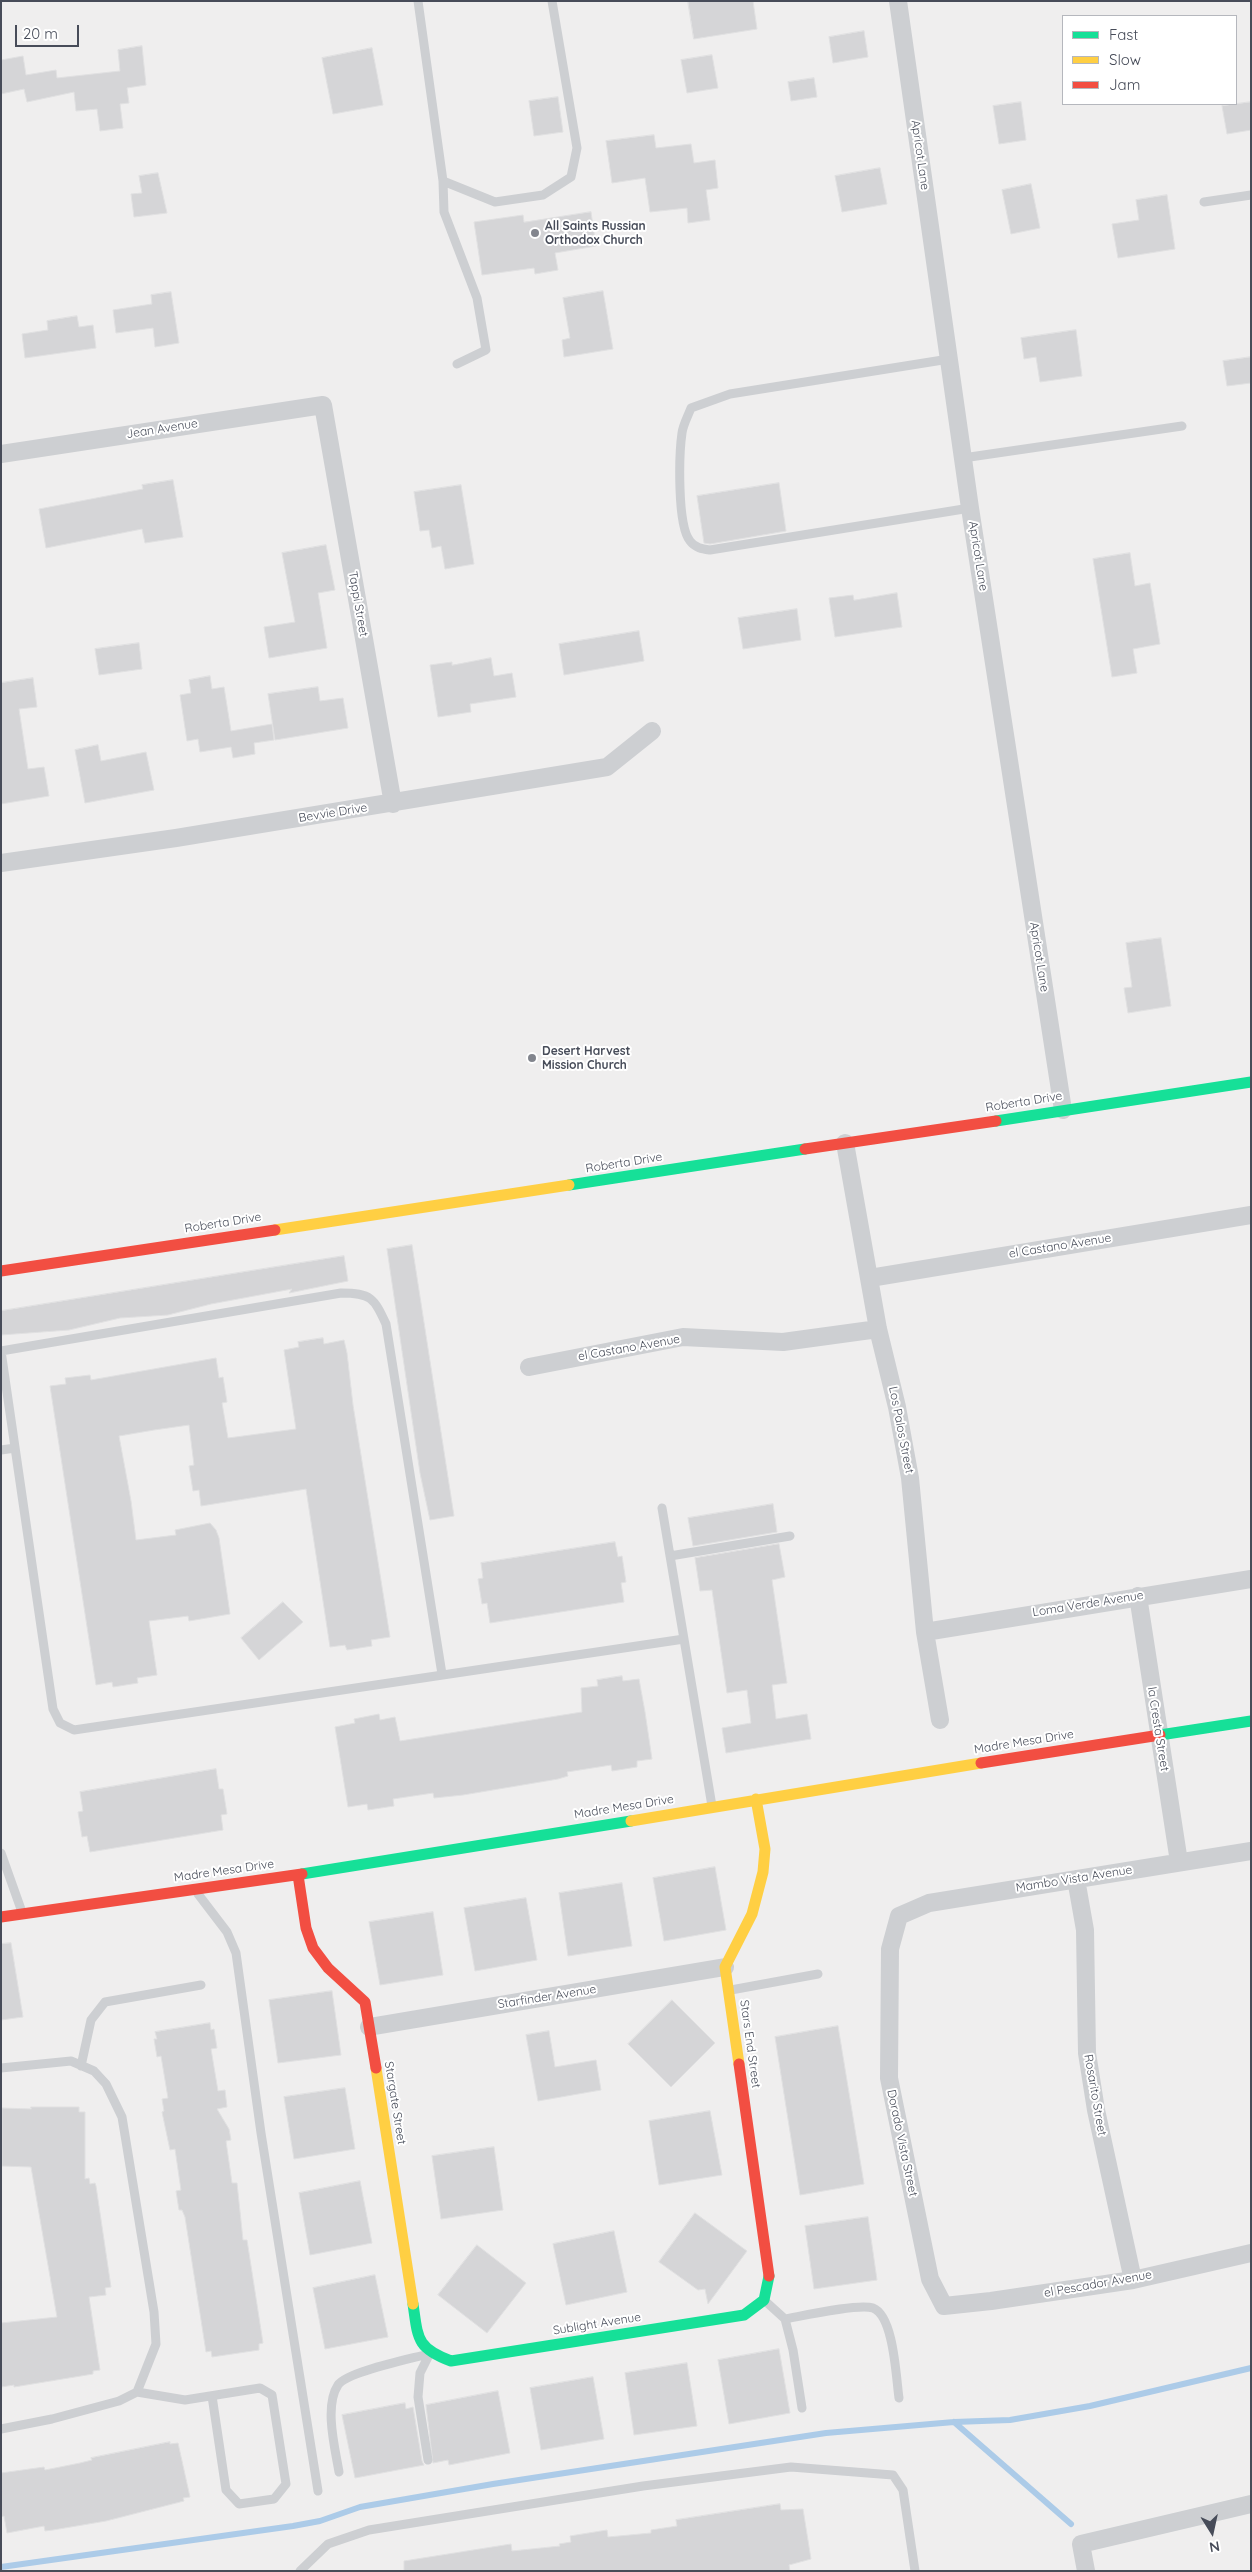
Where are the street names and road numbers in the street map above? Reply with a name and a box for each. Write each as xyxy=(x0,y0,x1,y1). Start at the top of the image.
street label: Apricot Lane xyxy=(908,119,932,191)
street label: Jean Avenue xyxy=(125,416,199,442)
street label: Apricot Lane xyxy=(965,520,991,592)
street label: Tappi Street xyxy=(345,570,371,638)
street label: Bevvie Drive xyxy=(298,800,368,826)
street label: Apricot Lane xyxy=(1026,921,1052,993)
street label: Roberta Drive xyxy=(985,1089,1063,1115)
street label: Roberta Drive xyxy=(585,1150,663,1176)
street label: Roberta Drive xyxy=(184,1210,262,1236)
street label: el Castano Avenue xyxy=(1008,1231,1112,1261)
street label: el Castano Avenue xyxy=(577,1332,681,1364)
street label: Los Palos Street xyxy=(885,1385,917,1475)
street label: Loma Verde Avenue xyxy=(1031,1588,1145,1620)
street label: la Cresta Street xyxy=(1144,1686,1172,1772)
street label: Madre Mesa Drive xyxy=(973,1727,1075,1757)
street label: Madre Mesa Drive xyxy=(573,1792,675,1822)
street label: Madre Mesa Drive xyxy=(173,1857,275,1885)
street label: Mambo Vista Avenue xyxy=(1015,1863,1133,1895)
street label: Starfinder Avenue xyxy=(497,1982,597,2012)
street label: Stars End Street xyxy=(737,1999,763,2089)
street label: Rosarito Street xyxy=(1081,2053,1109,2137)
street label: Stargate Street xyxy=(381,2060,409,2146)
street label: Dorado Vista Street xyxy=(884,2088,920,2198)
street label: el Pescador Avenue xyxy=(1043,2267,1153,2301)
street label: Sublight Avenue xyxy=(552,2310,642,2338)

